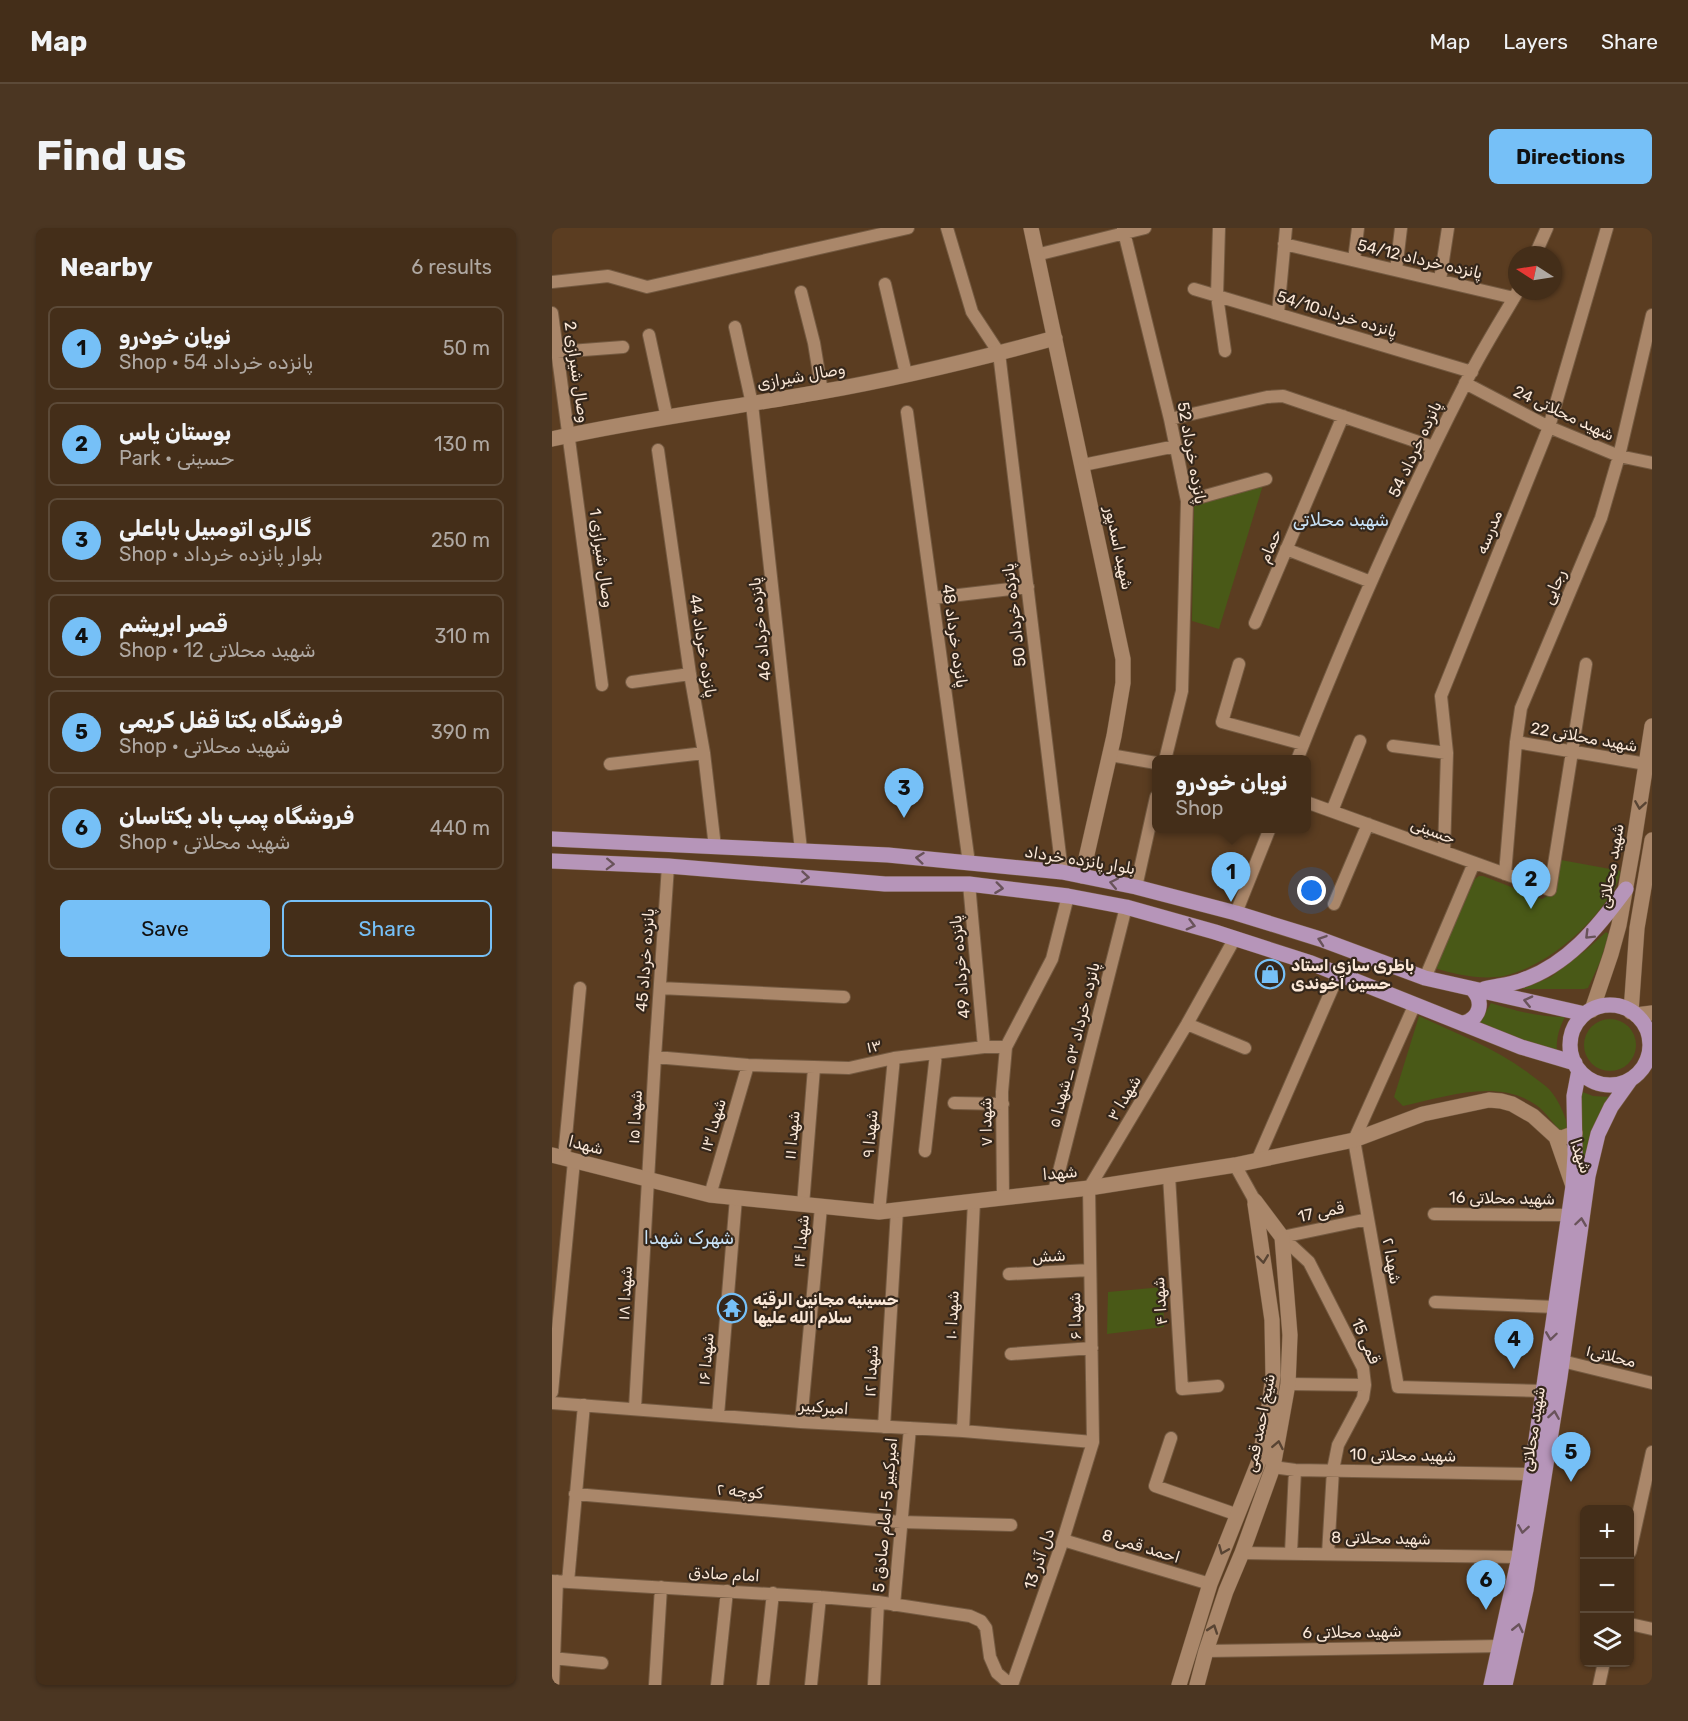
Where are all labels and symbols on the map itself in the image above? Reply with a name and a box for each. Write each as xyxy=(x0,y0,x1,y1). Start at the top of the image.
street label: پانزده خرداد 54/12 xyxy=(1355,235,1484,284)
north arrow xyxy=(1508,246,1562,300)
street label: پانزده خرداد54/10 xyxy=(1274,287,1399,342)
street label: وصال شیرازی 2 xyxy=(559,320,594,424)
street label: وصال شیرازی xyxy=(755,359,847,394)
street label: شهید محلاتی 24 xyxy=(1510,381,1617,446)
street label: پانزده خرداد 54 xyxy=(1384,398,1446,501)
street label: پانزده خرداد 52 xyxy=(1173,400,1210,506)
street label: شهید اسدپور xyxy=(1100,504,1137,592)
street label: وصال شیرازی 1 xyxy=(585,507,618,609)
street label: مدرسه xyxy=(1472,507,1507,557)
district label: شهید محلاتی xyxy=(1293,509,1389,531)
street label: حمام xyxy=(1255,526,1286,566)
street label: پانزده خرداد 50 xyxy=(998,562,1031,668)
street label: رجایی xyxy=(1538,567,1571,608)
street label: پانزده خرداد 46 xyxy=(745,576,776,682)
street label: پانزده خرداد 48 xyxy=(937,583,972,689)
street label: پانزده خرداد 44 xyxy=(684,593,721,699)
street label: شهید محلاتی 22 xyxy=(1529,718,1639,757)
pin: 3 xyxy=(884,768,924,818)
one-way arrow xyxy=(1634,800,1646,809)
street label: حسینی xyxy=(1408,814,1458,848)
street label: شهید محلاتی xyxy=(1594,822,1629,910)
street label: بلوار پانزده خرداد xyxy=(1023,842,1137,879)
one-way arrow xyxy=(916,852,925,865)
pin: 1 xyxy=(1212,852,1250,902)
one-way arrow xyxy=(606,857,615,870)
pin: 2 xyxy=(1512,860,1550,909)
one-way arrow xyxy=(800,870,809,883)
your location xyxy=(1297,876,1326,905)
one-way arrow xyxy=(1109,877,1119,890)
one-way arrow xyxy=(995,881,1004,893)
street label: پانزده خرداد 45 xyxy=(632,908,659,1013)
street label: پانزده خرداد 49 xyxy=(946,914,975,1020)
one-way arrow xyxy=(1185,918,1195,930)
one-way arrow xyxy=(1586,927,1597,938)
one-way arrow xyxy=(1317,934,1328,947)
place label: باطری سازی استاد حسین آخوندی xyxy=(1291,956,1414,993)
shop icon: باطری سازی استاد حسین آخوندی xyxy=(1254,958,1286,990)
street label: پانزده خرداد ۵۳ _شهدا ۵ xyxy=(1044,960,1105,1130)
one-way arrow xyxy=(1524,996,1534,1009)
street label: ۱۳ xyxy=(865,1035,883,1057)
street label: شهدا ۳ xyxy=(1103,1072,1146,1125)
street label: شهدا ۱۵ xyxy=(624,1089,647,1145)
street label: شهدا ۱۳ xyxy=(696,1096,731,1154)
street label: شهدا ۷ xyxy=(976,1097,997,1147)
street label: شهدا ۹ xyxy=(858,1109,883,1159)
street label: شهدا ۱۱ xyxy=(780,1110,805,1160)
street label: شهدا xyxy=(566,1132,605,1159)
street label: شهدا xyxy=(1565,1136,1596,1176)
street label: شهدا xyxy=(1042,1162,1078,1185)
street label: شهید محلاتی 16 xyxy=(1449,1188,1555,1209)
street label: قمی 17 xyxy=(1296,1198,1346,1226)
street label: شهدا ۱۴ xyxy=(789,1214,814,1268)
one-way arrow xyxy=(1575,1217,1587,1227)
district label: شهرک شهدا xyxy=(644,1227,734,1249)
street label: شهدا ۲ xyxy=(1378,1236,1405,1286)
street label: شش xyxy=(1032,1246,1066,1266)
one-way arrow xyxy=(1257,1254,1269,1264)
street label: شهدا ۱۸ xyxy=(614,1265,637,1321)
street label: شهدا ۴ xyxy=(1149,1276,1172,1326)
place label: حسینیه مجانین الرقیّه سلام الله علیها xyxy=(753,1290,899,1328)
street label: شهدا ۱۰ xyxy=(941,1290,964,1340)
temple icon: حسینیه مجانین الرقیّه سلام الله علیها xyxy=(716,1292,748,1324)
street label: شهدا ۶ xyxy=(1065,1292,1086,1340)
street label: قمی 15 xyxy=(1348,1315,1385,1367)
pin: 4 xyxy=(1494,1320,1534,1369)
street label: شهدا ۱۶ xyxy=(694,1332,719,1386)
one-way arrow xyxy=(1546,1332,1558,1341)
street label: محلاتی۱ xyxy=(1584,1341,1638,1371)
street label: شهدا ۱۲ xyxy=(860,1345,883,1397)
street label: شیخ احمد قمی xyxy=(1241,1372,1281,1474)
street label: شهید محلاتی xyxy=(1517,1385,1550,1473)
street label: امیرکبیر xyxy=(798,1396,849,1419)
one-way arrow xyxy=(1547,1410,1559,1420)
pin: 5 xyxy=(1552,1432,1590,1482)
street label: امیرکبیر 5-امام صادق 5 xyxy=(869,1437,902,1593)
one-way arrow xyxy=(1271,1441,1283,1450)
street label: شهید محلاتی 10 xyxy=(1349,1445,1456,1466)
street label: کوچه ۲ xyxy=(716,1480,765,1504)
street label: احمد قمی 8 xyxy=(1100,1525,1182,1567)
one-way arrow xyxy=(1518,1525,1530,1534)
street label: دل آذر 13 xyxy=(1020,1526,1059,1592)
street label: شهید محلاتی 8 xyxy=(1331,1528,1431,1549)
one-way arrow xyxy=(1218,1544,1230,1555)
pin: 6 xyxy=(1466,1560,1506,1610)
street label: امام صادق xyxy=(688,1563,760,1586)
street label: شهید محلاتی 6 xyxy=(1302,1622,1402,1643)
one-way arrow xyxy=(1510,1623,1523,1633)
one-way arrow xyxy=(1206,1624,1219,1635)

